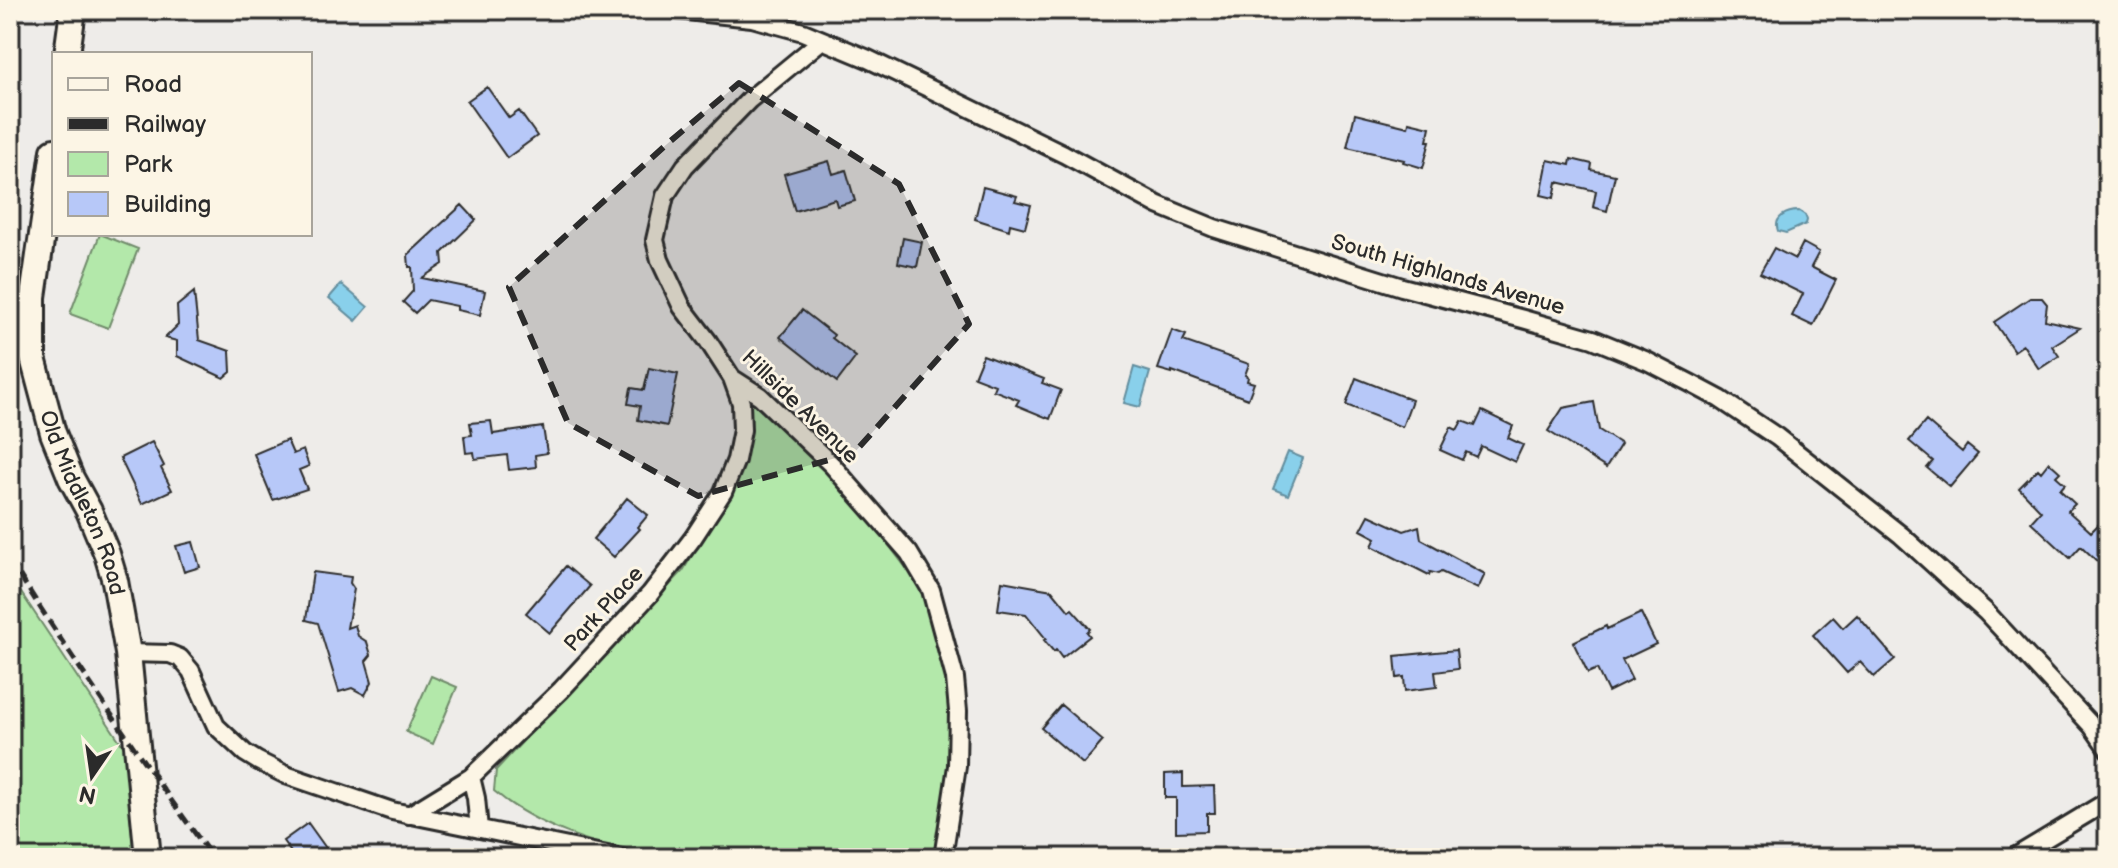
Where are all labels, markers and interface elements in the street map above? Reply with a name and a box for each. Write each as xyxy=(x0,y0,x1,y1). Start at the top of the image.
legend xyxy=(52,52,312,236)
text: Road xyxy=(124,70,182,99)
text: Railway xyxy=(124,110,206,139)
text: Park xyxy=(124,150,172,179)
text: Building xyxy=(124,190,211,219)
street label: South Highlands Avenue xyxy=(1328,229,1568,321)
street label: Hillside Avenue xyxy=(736,344,864,470)
street label: Old Middleton Road xyxy=(34,407,131,597)
street label: Park Place xyxy=(559,561,649,657)
north arrow xyxy=(52,736,132,816)
text: N xyxy=(77,779,99,809)

